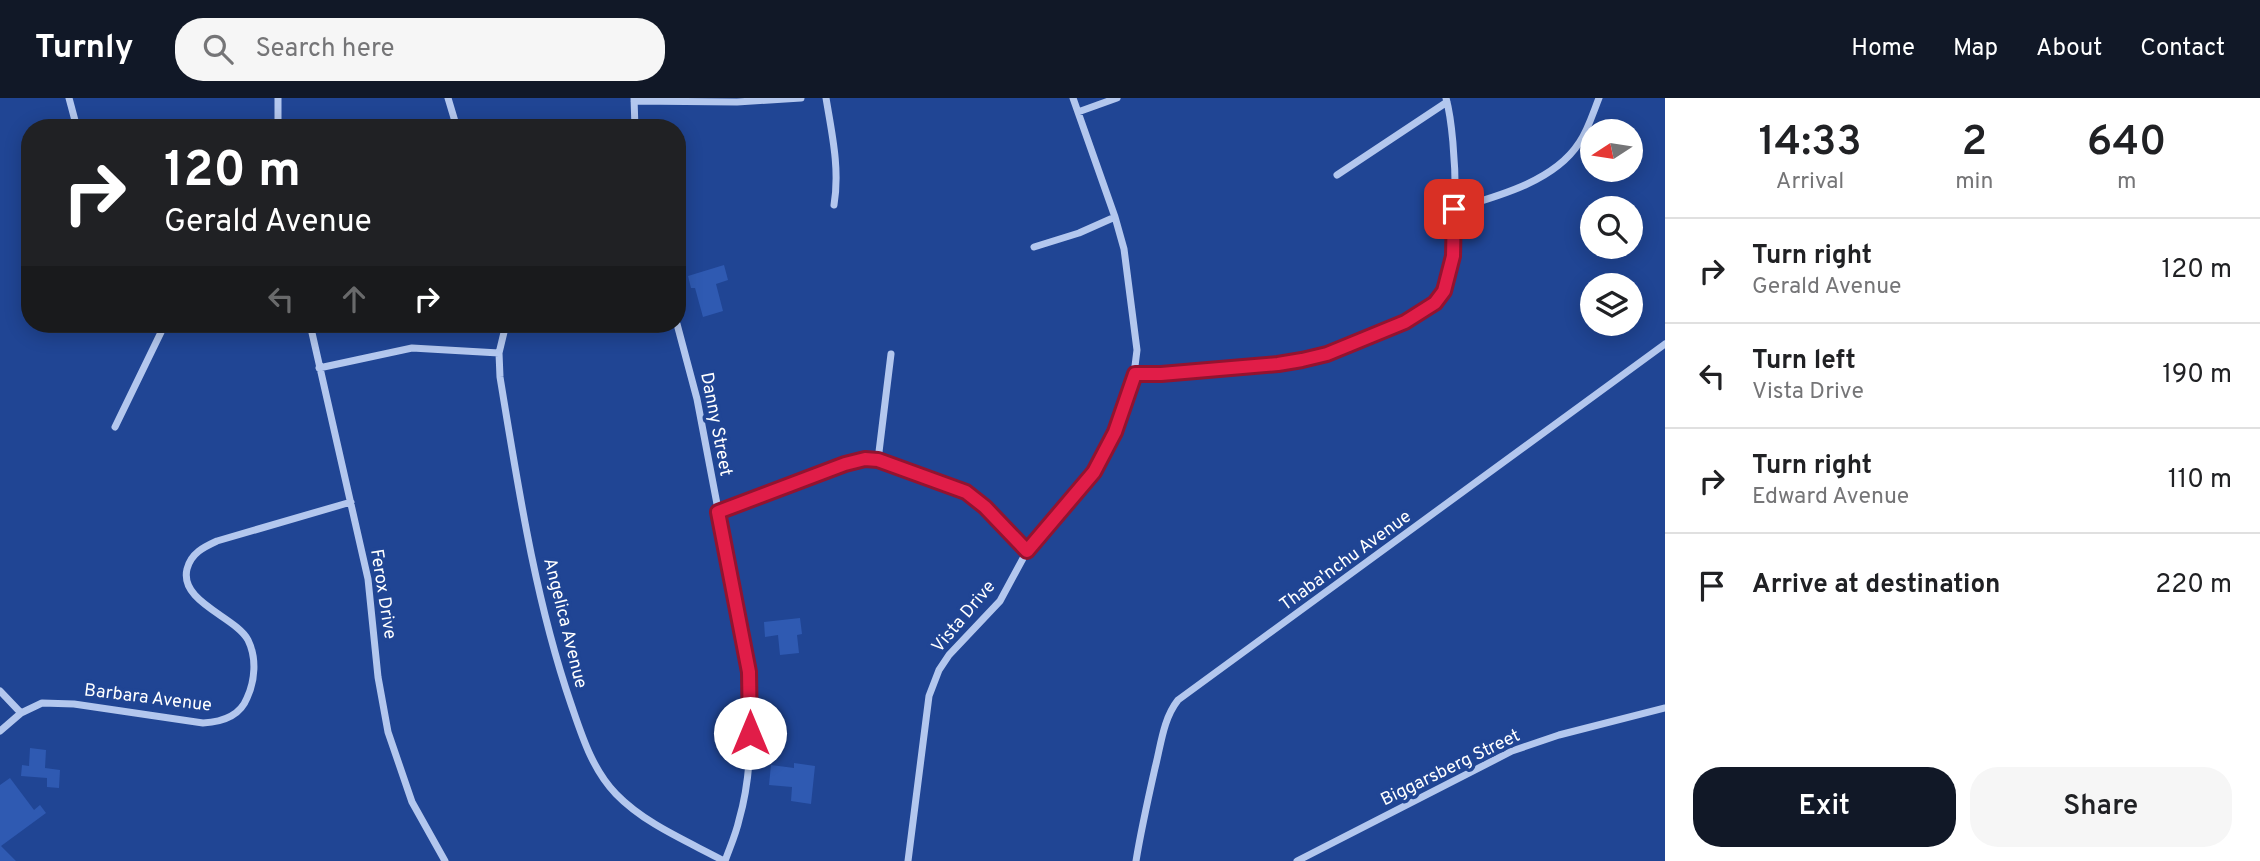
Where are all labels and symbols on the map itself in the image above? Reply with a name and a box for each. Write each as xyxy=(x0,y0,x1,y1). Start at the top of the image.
north arrow xyxy=(1580,119,1643,182)
pin xyxy=(1424,179,1484,239)
street label: Danny Street xyxy=(694,370,737,478)
street label: Thaba'nchu Avenue xyxy=(1276,506,1416,617)
street label: Ferox Drive xyxy=(364,548,401,641)
street label: Angelica Avenue xyxy=(537,556,592,691)
street label: Vista Drive xyxy=(927,576,1001,658)
street label: Barbara Avenue xyxy=(83,679,213,718)
position arrow xyxy=(713,696,787,770)
street label: Biggarsberg Street xyxy=(1377,725,1524,812)

